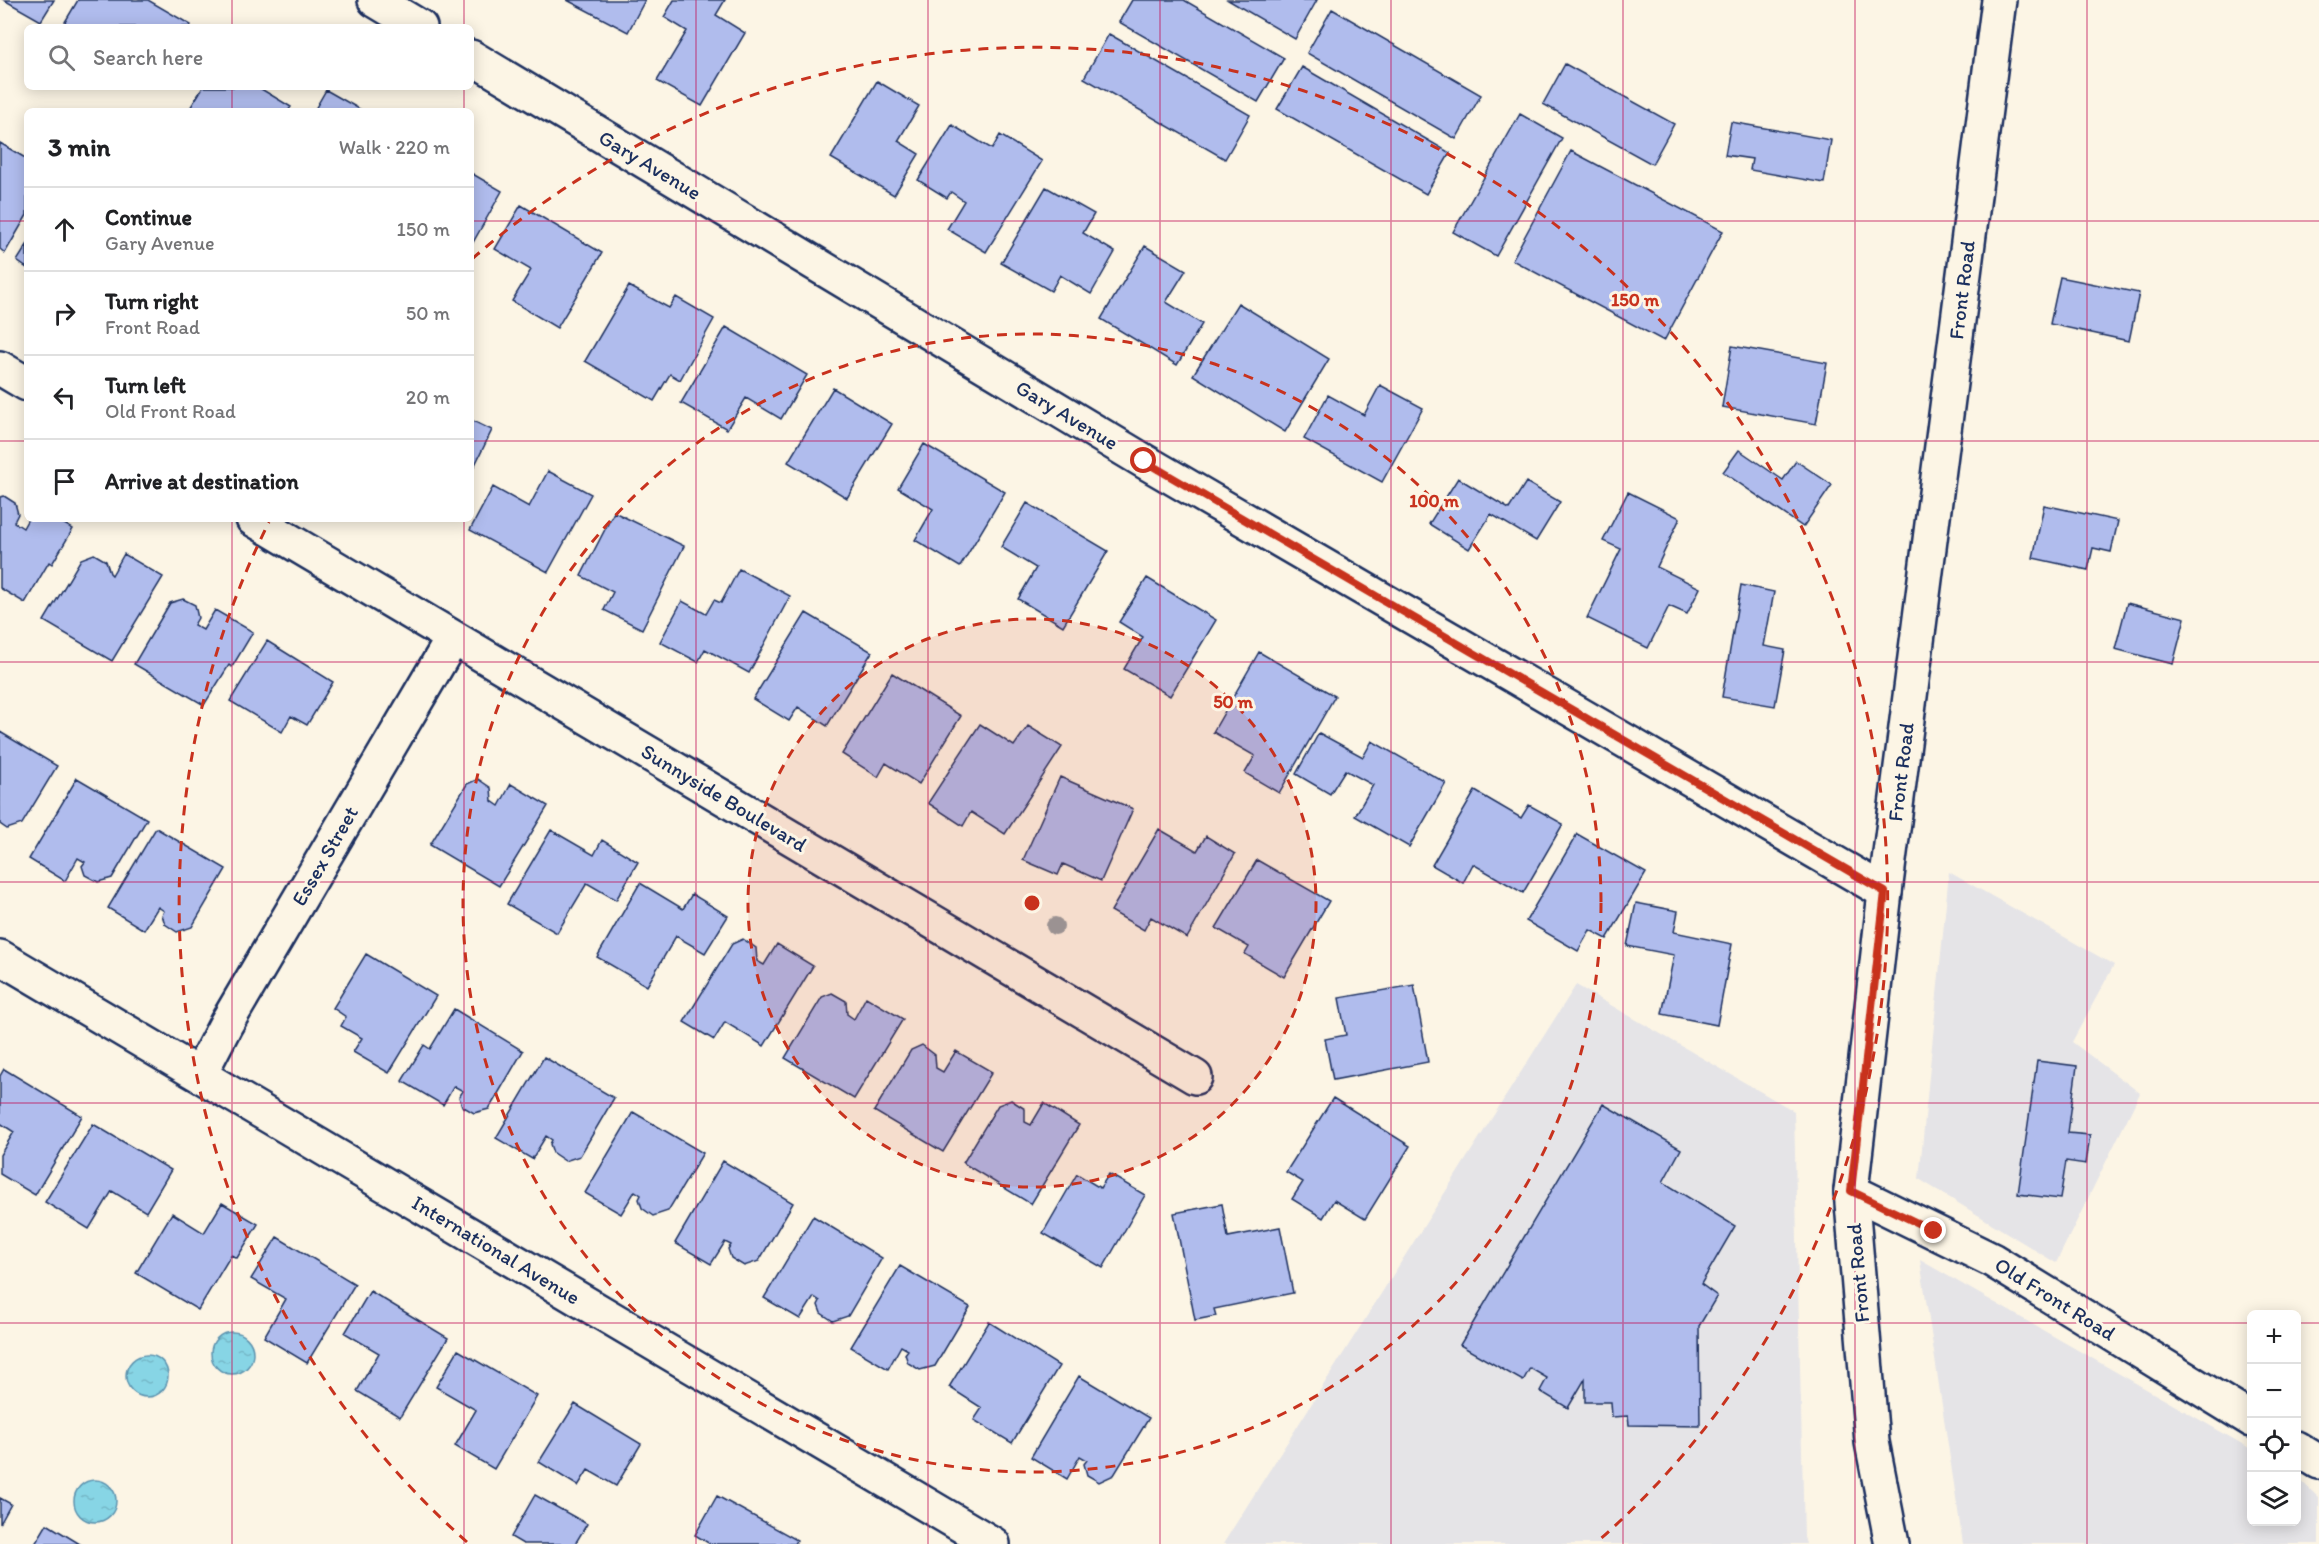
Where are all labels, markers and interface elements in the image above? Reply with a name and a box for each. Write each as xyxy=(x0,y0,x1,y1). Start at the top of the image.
search box xyxy=(24,24,474,90)
icon: search xyxy=(45,41,78,74)
text: Search here xyxy=(93,44,203,71)
street label: Gary Avenue xyxy=(595,124,706,205)
text: 3 min xyxy=(48,131,110,163)
text: Walk · 220 m xyxy=(339,135,450,159)
text: Continue xyxy=(105,204,192,231)
icon: ahead xyxy=(48,213,81,246)
text: 150 m xyxy=(397,217,450,241)
text: Gary Avenue xyxy=(105,231,215,255)
street label: Front Road xyxy=(1943,239,1980,341)
text: Turn right xyxy=(105,288,199,315)
text: 150 m xyxy=(1611,289,1660,311)
icon: right xyxy=(48,297,81,330)
text: 50 m xyxy=(406,301,450,325)
text: Front Road xyxy=(105,315,200,339)
text: Turn left xyxy=(105,372,186,399)
street label: Gary Avenue xyxy=(1012,374,1123,455)
icon: left xyxy=(48,381,81,414)
text: 20 m xyxy=(406,385,450,409)
text: Old Front Road xyxy=(105,399,236,423)
route start xyxy=(1130,447,1156,473)
icon: arrive xyxy=(48,465,81,498)
text: Arrive at destination xyxy=(105,468,299,495)
text: 100 m xyxy=(1409,490,1460,512)
text: 50 m xyxy=(1213,691,1254,713)
street label: Front Road xyxy=(1882,721,1919,823)
street label: Sunnyside Boulevard xyxy=(637,738,812,857)
street label: Essex Street xyxy=(286,801,363,910)
centre of rings xyxy=(1022,893,1042,913)
street label: International Avenue xyxy=(408,1189,585,1310)
route end xyxy=(1920,1217,1946,1243)
street label: Front Road xyxy=(1841,1222,1874,1324)
street label: Old Front Road xyxy=(1990,1252,2121,1346)
map controls xyxy=(2247,1310,2301,1526)
button: + xyxy=(2247,1310,2301,1364)
button: − xyxy=(2247,1364,2301,1418)
button: locate xyxy=(2247,1418,2301,1472)
button: layers xyxy=(2247,1472,2301,1526)

